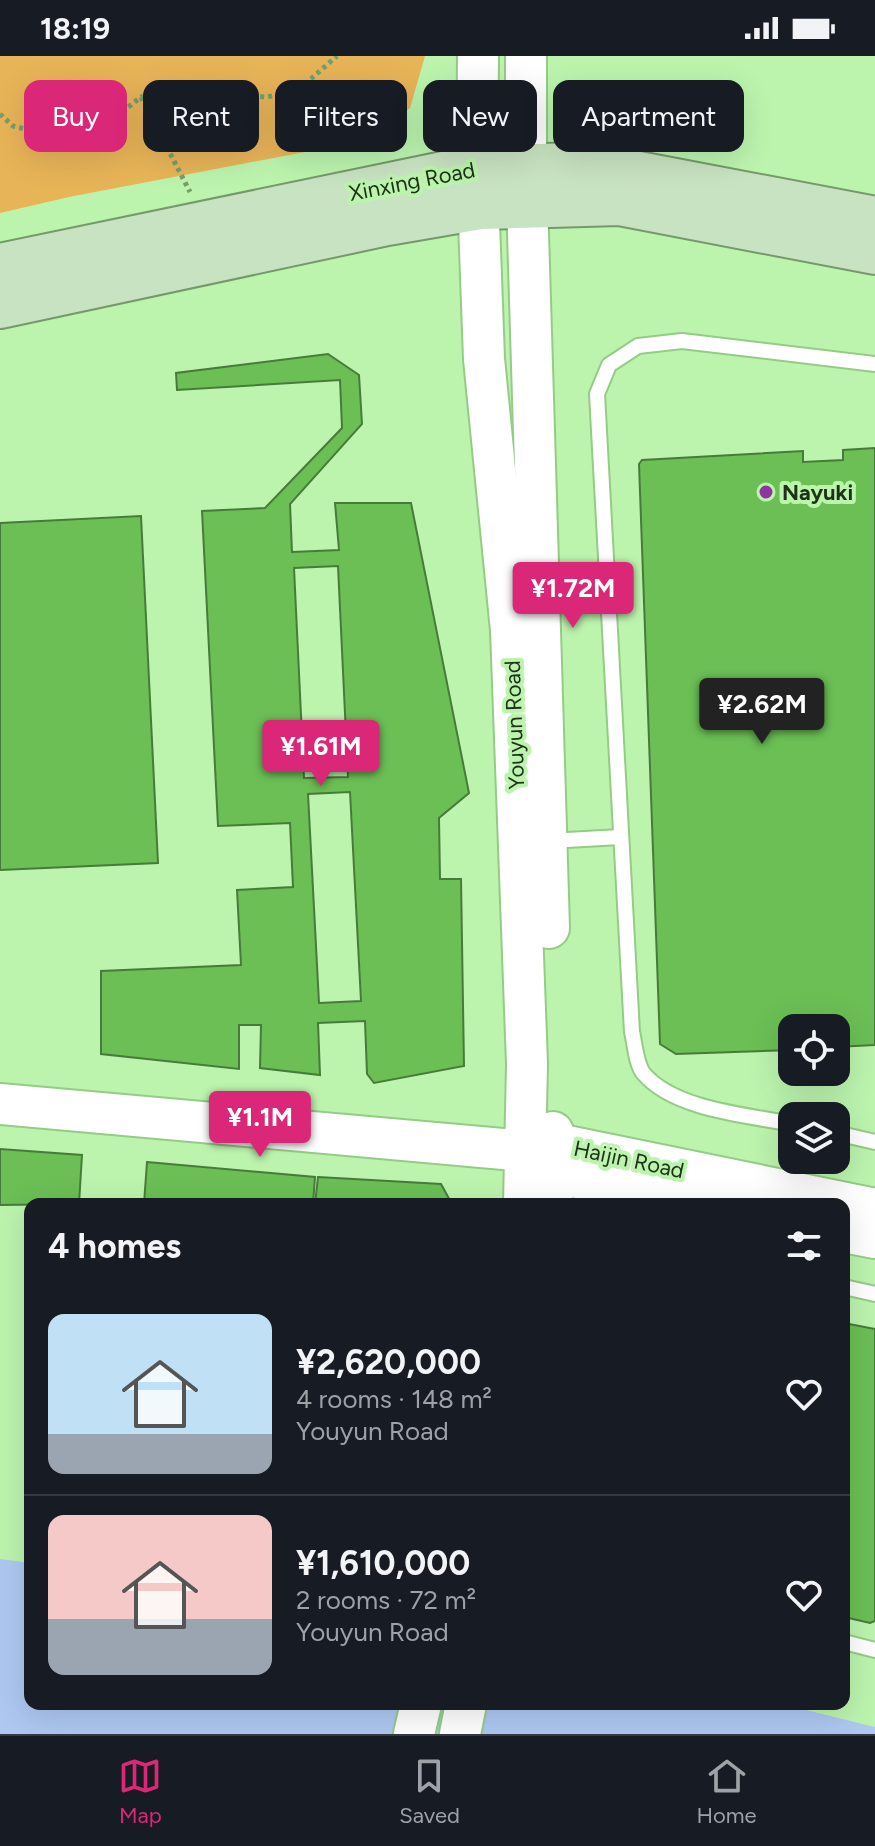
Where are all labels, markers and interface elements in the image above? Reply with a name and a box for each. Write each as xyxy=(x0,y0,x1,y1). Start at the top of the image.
text: 18:19 xyxy=(40,10,110,47)
chip: Buy xyxy=(24,80,127,152)
chip: Rent xyxy=(143,80,259,152)
chip: Filters xyxy=(275,80,407,152)
chip: New xyxy=(423,80,537,152)
chip: Apartment xyxy=(553,80,744,152)
street label: Xinxing Road xyxy=(347,156,477,207)
place label: Nayuki xyxy=(782,479,853,506)
marker: Nayuki xyxy=(757,483,775,501)
pin: ¥1.72M xyxy=(508,562,638,630)
text: ¥1.72M xyxy=(531,572,615,604)
street label: Youyun Road xyxy=(499,660,530,790)
pin: ¥2.62M xyxy=(697,678,827,746)
text: ¥2.62M xyxy=(717,688,807,720)
pin: ¥1.61M xyxy=(256,720,386,788)
text: ¥1.61M xyxy=(280,730,362,762)
map controls xyxy=(778,1014,850,1174)
button: locate xyxy=(778,1014,850,1086)
pin: ¥1.1M xyxy=(204,1091,316,1159)
text: ¥1.1M xyxy=(227,1101,293,1133)
button: layers xyxy=(778,1102,850,1174)
street label: Haijin Road xyxy=(571,1135,687,1184)
icon: filters xyxy=(782,1224,826,1268)
text: 4 homes xyxy=(48,1226,181,1267)
text: ¥2,620,000 xyxy=(296,1342,481,1383)
icon: home xyxy=(112,1346,208,1442)
icon: heart xyxy=(782,1372,826,1416)
text: 4 rooms · 148 m² xyxy=(296,1383,492,1415)
text: Youyun Road xyxy=(296,1415,449,1447)
text: ¥1,610,000 xyxy=(296,1543,470,1584)
icon: home xyxy=(112,1547,208,1643)
icon: heart xyxy=(782,1573,826,1617)
text: 2 rooms · 72 m² xyxy=(296,1584,476,1616)
text: Youyun Road xyxy=(296,1616,449,1648)
tab: Map xyxy=(118,1754,162,1829)
tab: Saved xyxy=(399,1754,460,1829)
tab: Home xyxy=(697,1754,757,1829)

